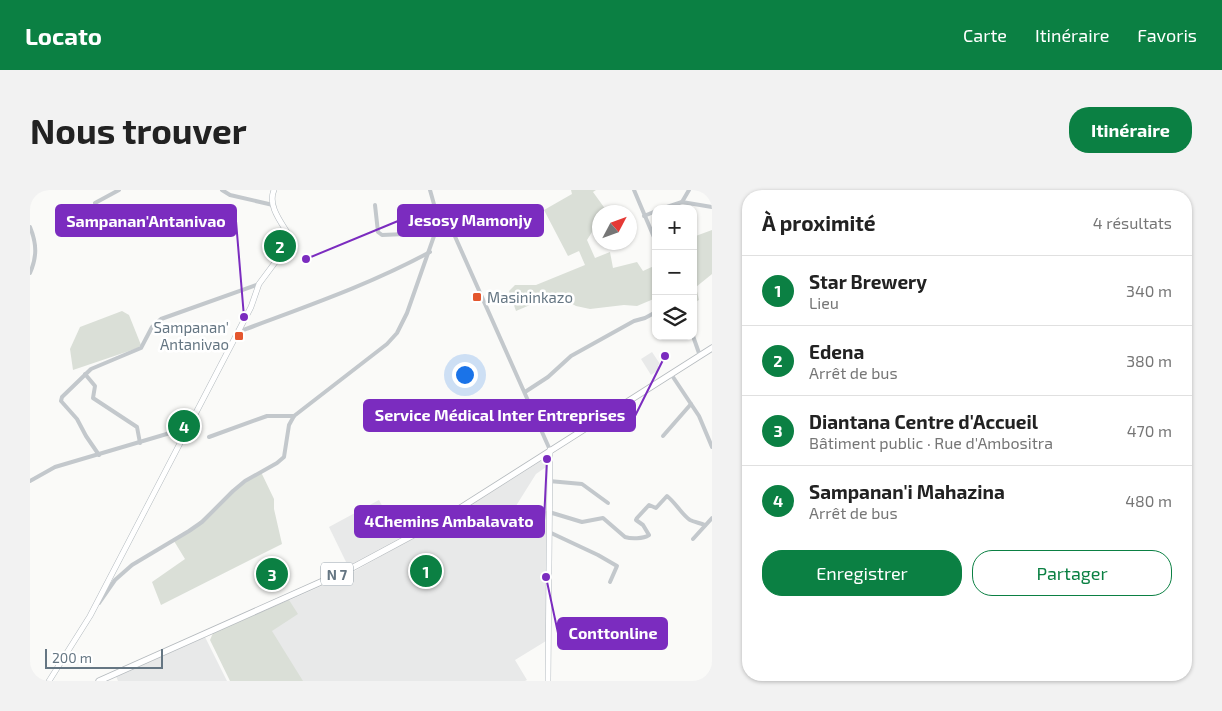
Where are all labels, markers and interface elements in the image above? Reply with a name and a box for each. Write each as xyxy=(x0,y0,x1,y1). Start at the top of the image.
text: Locato xyxy=(25,21,102,50)
text: Carte xyxy=(963,24,1007,46)
text: Itinéraire xyxy=(1035,24,1109,46)
text: Favoris xyxy=(1137,24,1197,46)
button: Itinéraire xyxy=(1069,107,1192,153)
text: Nous trouver xyxy=(30,109,247,151)
callout: Sampanan'Antanivao xyxy=(56,205,236,236)
callout: Jesosy Mamonjy xyxy=(398,205,543,236)
north arrow xyxy=(592,205,637,250)
map controls xyxy=(652,205,697,340)
button: + xyxy=(652,205,697,250)
text: Jesosy Mamonjy xyxy=(408,210,532,230)
text: À proximité xyxy=(762,210,876,235)
text: Sampanan'Antanivao xyxy=(66,211,226,230)
text: 4 résultats xyxy=(1093,213,1172,232)
pin: 2 xyxy=(264,227,296,265)
button: − xyxy=(652,250,697,295)
text: Star Brewery xyxy=(809,270,927,293)
text: 1 xyxy=(775,281,781,300)
text: 340 m xyxy=(1126,281,1172,300)
place label: Masininkazo xyxy=(487,288,573,306)
marker: Masininkazo xyxy=(471,291,483,303)
text: Lieu xyxy=(809,293,839,312)
button: layers xyxy=(652,295,697,340)
place label: Sampanan' Antanivao xyxy=(154,318,229,353)
marker: Sampanan' Antanivao xyxy=(233,330,245,342)
text: Edena xyxy=(809,340,864,363)
text: 2 xyxy=(773,351,783,370)
text: 380 m xyxy=(1126,351,1172,370)
your location xyxy=(452,362,478,388)
text: Arrêt de bus xyxy=(809,363,898,382)
callout: Service Médical Inter Entreprises xyxy=(364,400,635,431)
text: Service Médical Inter Entreprises xyxy=(375,405,625,424)
pin: 4 xyxy=(168,407,200,445)
text: Diantana Centre d'Accueil xyxy=(809,410,1038,433)
text: 3 xyxy=(773,421,783,440)
text: 470 m xyxy=(1127,421,1172,440)
text: Bâtiment public · Rue d'Ambositra xyxy=(809,433,1053,452)
text: Sampanan'i Mahazina xyxy=(809,480,1005,503)
text: 4 xyxy=(773,491,783,510)
text: 480 m xyxy=(1125,491,1172,510)
text: Arrêt de bus xyxy=(809,503,898,522)
callout: 4Chemins Ambalavato xyxy=(355,506,544,537)
text: 4Chemins Ambalavato xyxy=(364,511,534,530)
button: Enregistrer xyxy=(762,550,962,596)
button: Partager xyxy=(972,550,1172,596)
pin: 1 xyxy=(410,552,442,590)
pin: 3 xyxy=(256,555,288,593)
road number: N 7 xyxy=(321,562,353,586)
callout: Conttonline xyxy=(558,618,667,649)
text: Conttonline xyxy=(569,623,657,642)
scale bar xyxy=(45,646,162,669)
text: 200 m xyxy=(52,649,92,666)

